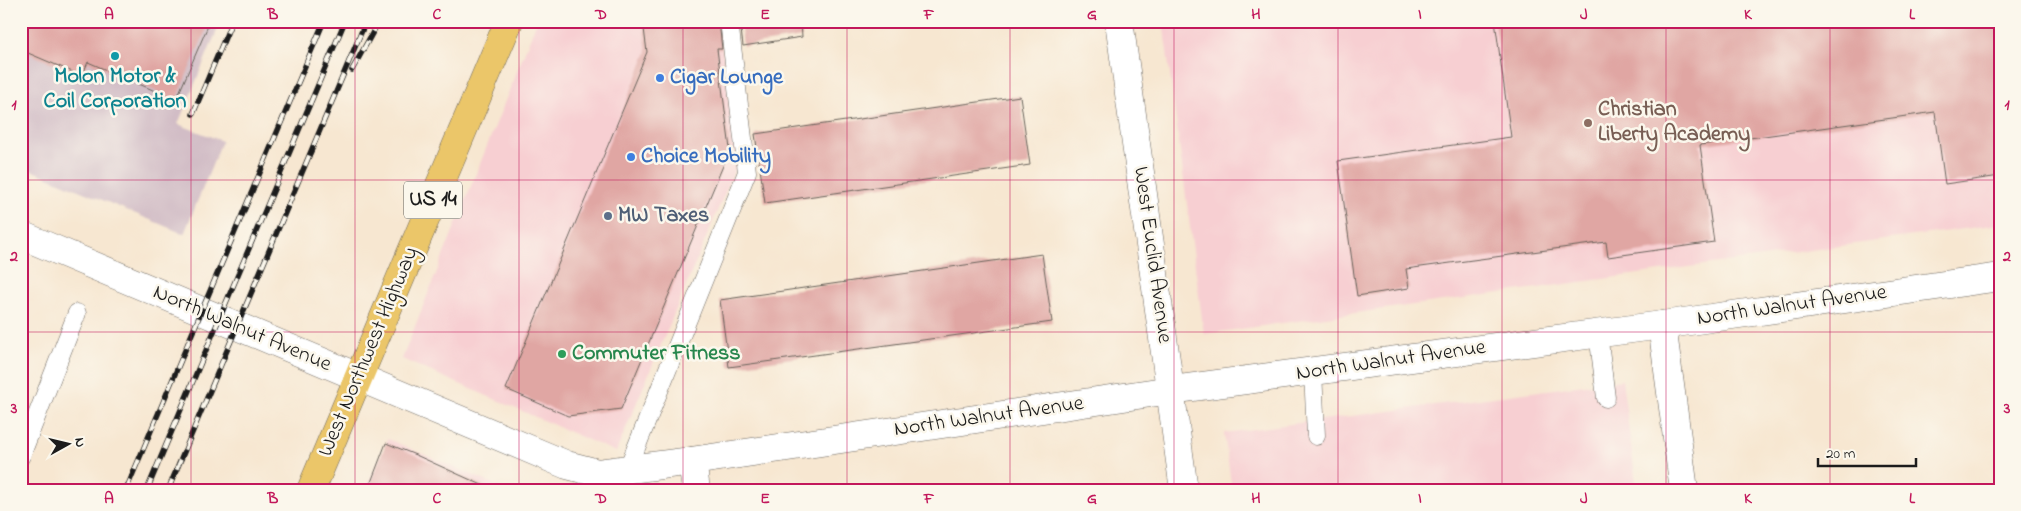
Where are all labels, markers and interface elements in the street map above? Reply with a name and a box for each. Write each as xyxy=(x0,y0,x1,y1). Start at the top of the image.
text: A xyxy=(104,3,114,27)
text: B xyxy=(267,3,279,27)
text: C xyxy=(433,3,442,27)
text: D xyxy=(594,3,607,27)
text: E xyxy=(760,3,770,27)
text: F xyxy=(923,3,935,27)
text: G xyxy=(1087,3,1097,27)
text: H xyxy=(1251,3,1261,27)
text: I xyxy=(1418,3,1422,27)
text: J xyxy=(1580,3,1588,27)
text: K xyxy=(1744,3,1753,27)
text: L xyxy=(1909,3,1916,27)
marker: Molon Motor & Coil Corporation xyxy=(109,50,121,62)
place label: Molon Motor & Coil Corporation xyxy=(44,61,187,118)
place label: Cigar Lounge xyxy=(670,62,784,95)
marker: Cigar Lounge xyxy=(654,72,666,84)
text: 1 xyxy=(11,93,17,117)
text: 1 xyxy=(2004,93,2010,117)
place label: Christian Liberty Academy xyxy=(1598,94,1750,152)
marker: Christian Liberty Academy xyxy=(1582,117,1594,129)
place label: Choice Mobility xyxy=(641,141,771,174)
marker: Choice Mobility xyxy=(625,151,637,163)
street label: West Euclid Avenue xyxy=(1124,165,1180,345)
road number: US 14 xyxy=(404,182,462,218)
place label: MW Taxes xyxy=(618,200,709,232)
marker: MW Taxes xyxy=(602,210,614,222)
street label: West Northwest Highway xyxy=(310,242,429,462)
text: 2 xyxy=(9,245,18,269)
text: 2 xyxy=(2002,245,2011,269)
street label: North Walnut Avenue xyxy=(148,277,336,381)
street label: North Walnut Avenue xyxy=(1695,277,1889,335)
street label: North Walnut Avenue xyxy=(1294,332,1488,390)
place label: Commuter Fitness xyxy=(572,338,740,370)
marker: Commuter Fitness xyxy=(556,348,568,360)
street label: North Walnut Avenue xyxy=(892,388,1086,446)
text: 3 xyxy=(10,397,18,421)
text: 3 xyxy=(2003,397,2011,421)
north arrow xyxy=(42,418,92,468)
text: N xyxy=(68,436,90,449)
scale bar xyxy=(1818,436,1916,468)
text: 20 m xyxy=(1826,443,1856,465)
text: A xyxy=(104,487,114,511)
text: B xyxy=(267,487,279,511)
text: C xyxy=(433,487,442,511)
text: D xyxy=(594,487,607,511)
text: E xyxy=(760,487,770,511)
text: F xyxy=(923,487,935,511)
text: G xyxy=(1087,487,1097,511)
text: H xyxy=(1251,487,1261,511)
text: I xyxy=(1418,487,1422,511)
text: J xyxy=(1580,487,1588,511)
text: K xyxy=(1744,487,1753,511)
text: L xyxy=(1909,487,1916,511)

